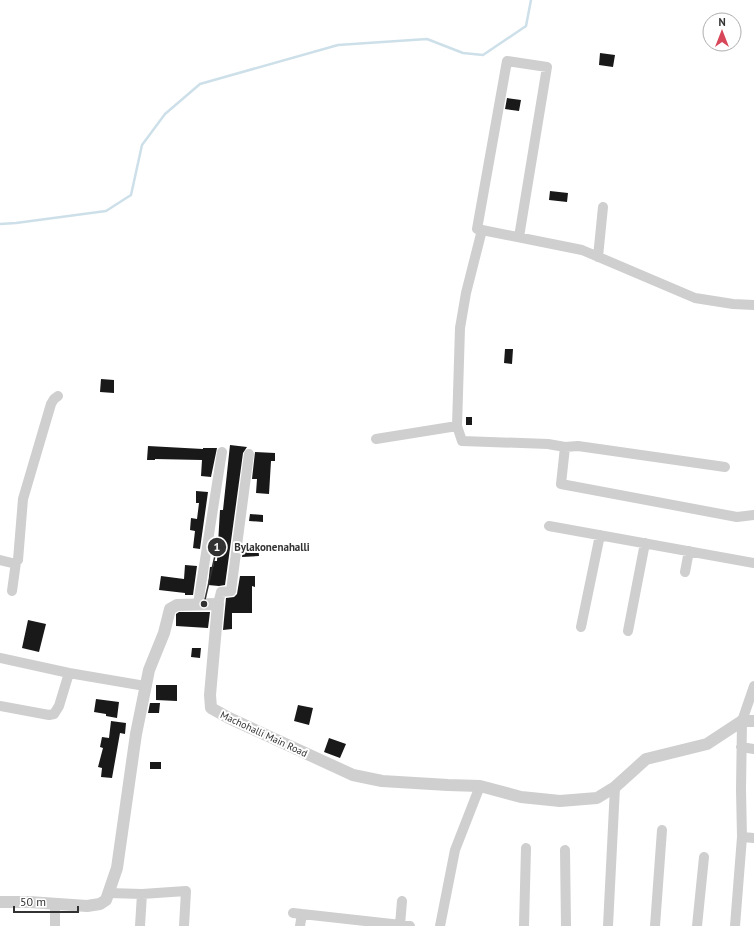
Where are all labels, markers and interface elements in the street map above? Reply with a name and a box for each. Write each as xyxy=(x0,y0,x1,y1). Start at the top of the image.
north arrow xyxy=(702,12,742,52)
text: N xyxy=(718,15,726,29)
callout: Bylakonenahalli xyxy=(207,535,318,558)
text: 1 xyxy=(214,539,220,554)
text: Bylakonenahalli xyxy=(234,540,310,554)
street label: Machohalli Main Road xyxy=(218,708,310,760)
scale bar xyxy=(14,888,78,914)
text: 50 m xyxy=(20,894,46,909)

